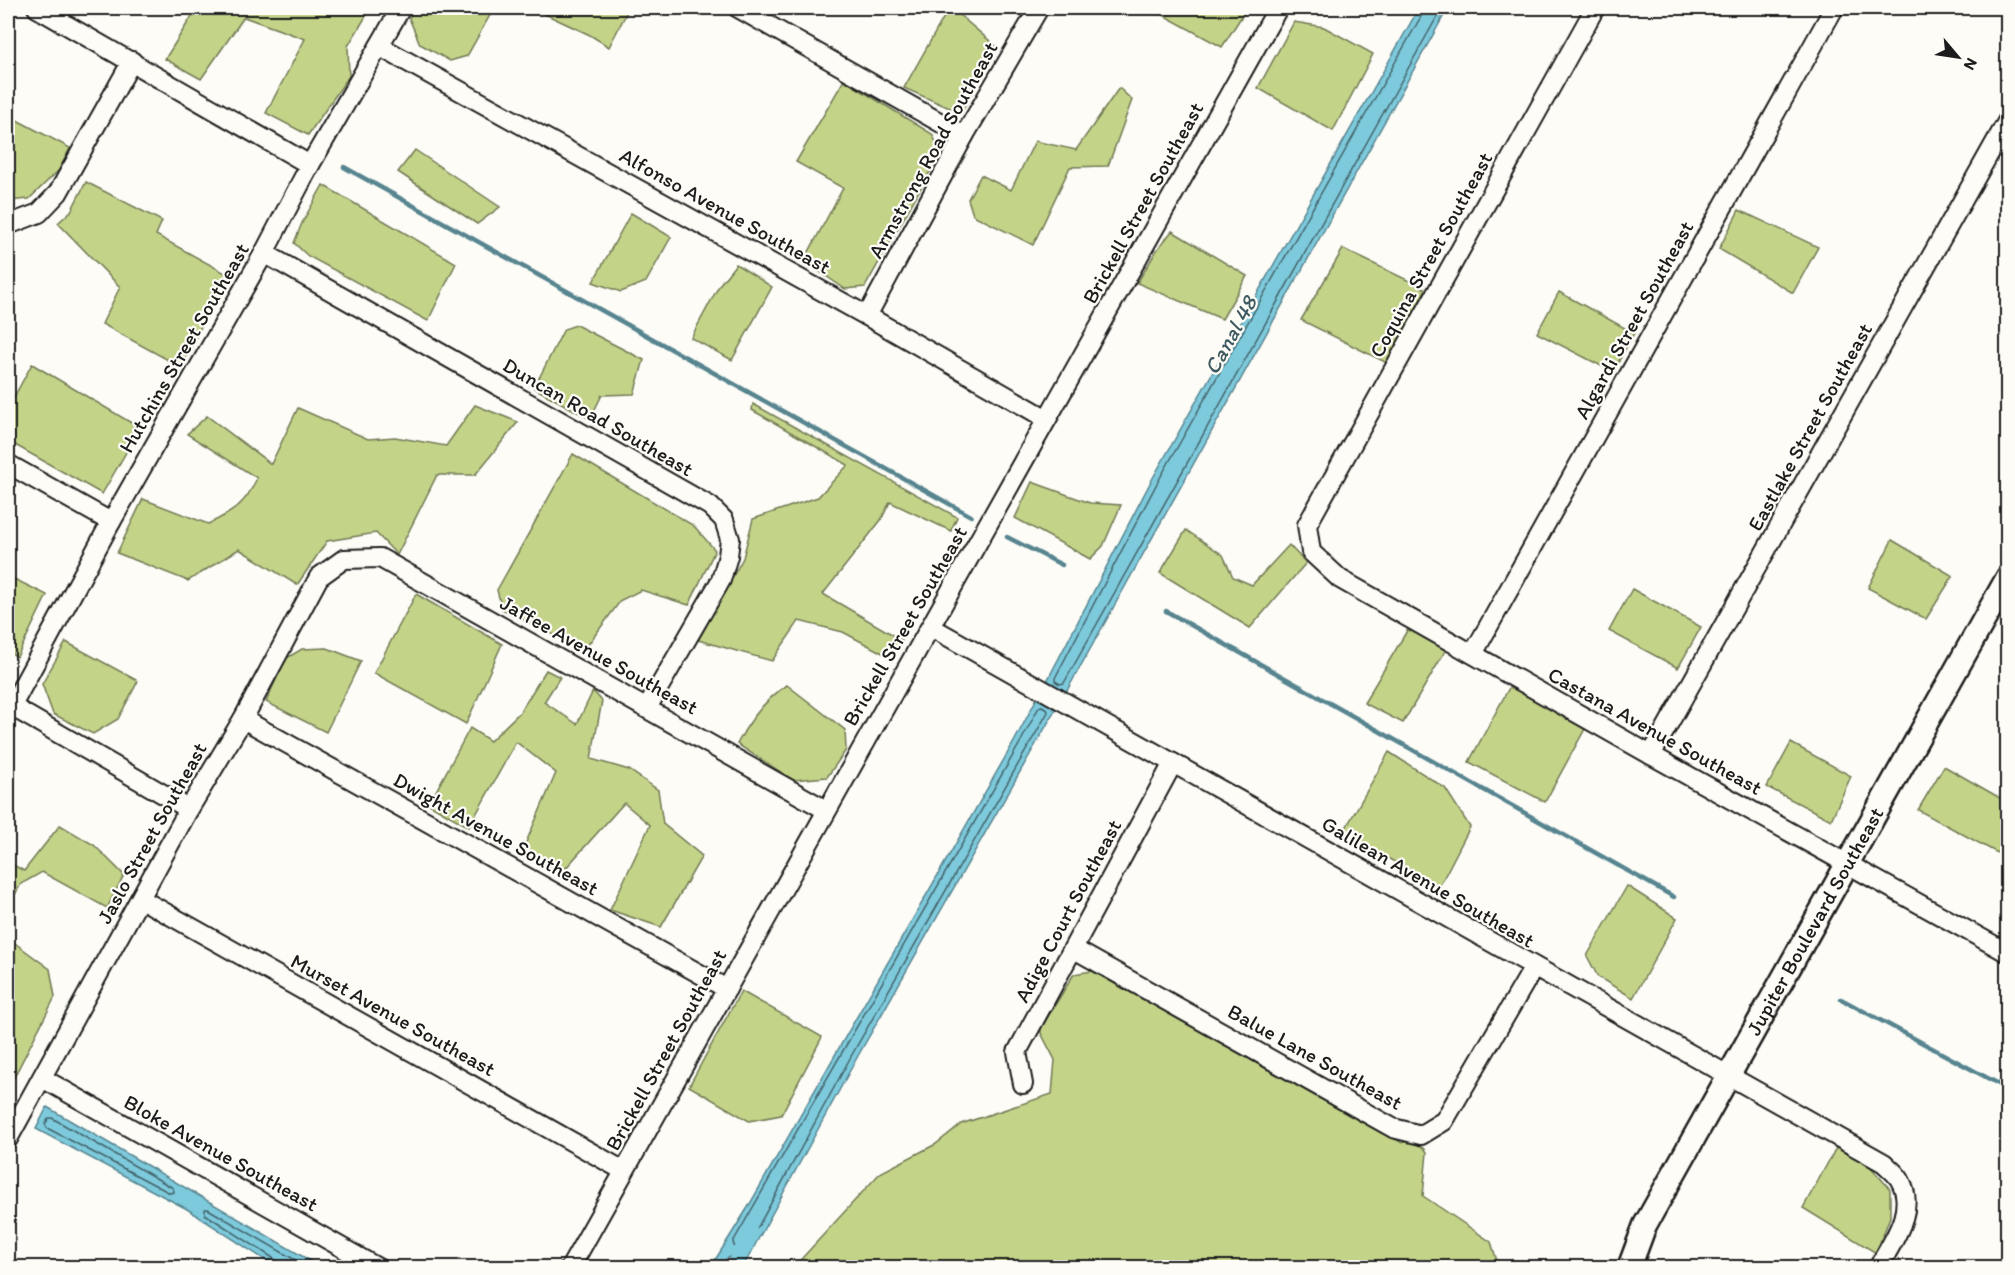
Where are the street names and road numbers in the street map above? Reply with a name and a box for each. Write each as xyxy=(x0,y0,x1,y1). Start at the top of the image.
street label: Armstrong Road Southeast xyxy=(863,37,1003,262)
street label: Brickell Street Southeast xyxy=(1077,98,1208,308)
street label: Alfonso Avenue Southeast xyxy=(615,142,835,279)
street label: Coquina Street Southeast xyxy=(1364,148,1498,362)
street label: Algardi Street Southeast xyxy=(1569,216,1698,423)
street label: Hutchins Street Southeast xyxy=(113,238,254,457)
street label: Eastlake Street Southeast xyxy=(1742,318,1877,535)
street label: Duncan Road Southeast xyxy=(499,352,698,481)
street label: Brickell Street Southeast xyxy=(837,521,972,730)
street label: Jaffee Avenue Southeast xyxy=(496,590,703,719)
street label: Castana Avenue Southeast xyxy=(1544,661,1767,800)
street label: Jaslo Street Southeast xyxy=(91,738,212,928)
street label: Dwight Avenue Southeast xyxy=(389,767,603,900)
street label: Jupiter Boulevard Southeast xyxy=(1741,803,1889,1039)
street label: Galilean Avenue Southeast xyxy=(1318,810,1539,953)
street label: Adige Court Southeast xyxy=(1009,815,1126,1006)
street label: Brickell Street Southeast xyxy=(600,945,731,1155)
street label: Murset Avenue Southeast xyxy=(287,948,500,1081)
street label: Balue Lane Southeast xyxy=(1224,998,1407,1115)
street label: Bloke Avenue Southeast xyxy=(120,1089,323,1216)

